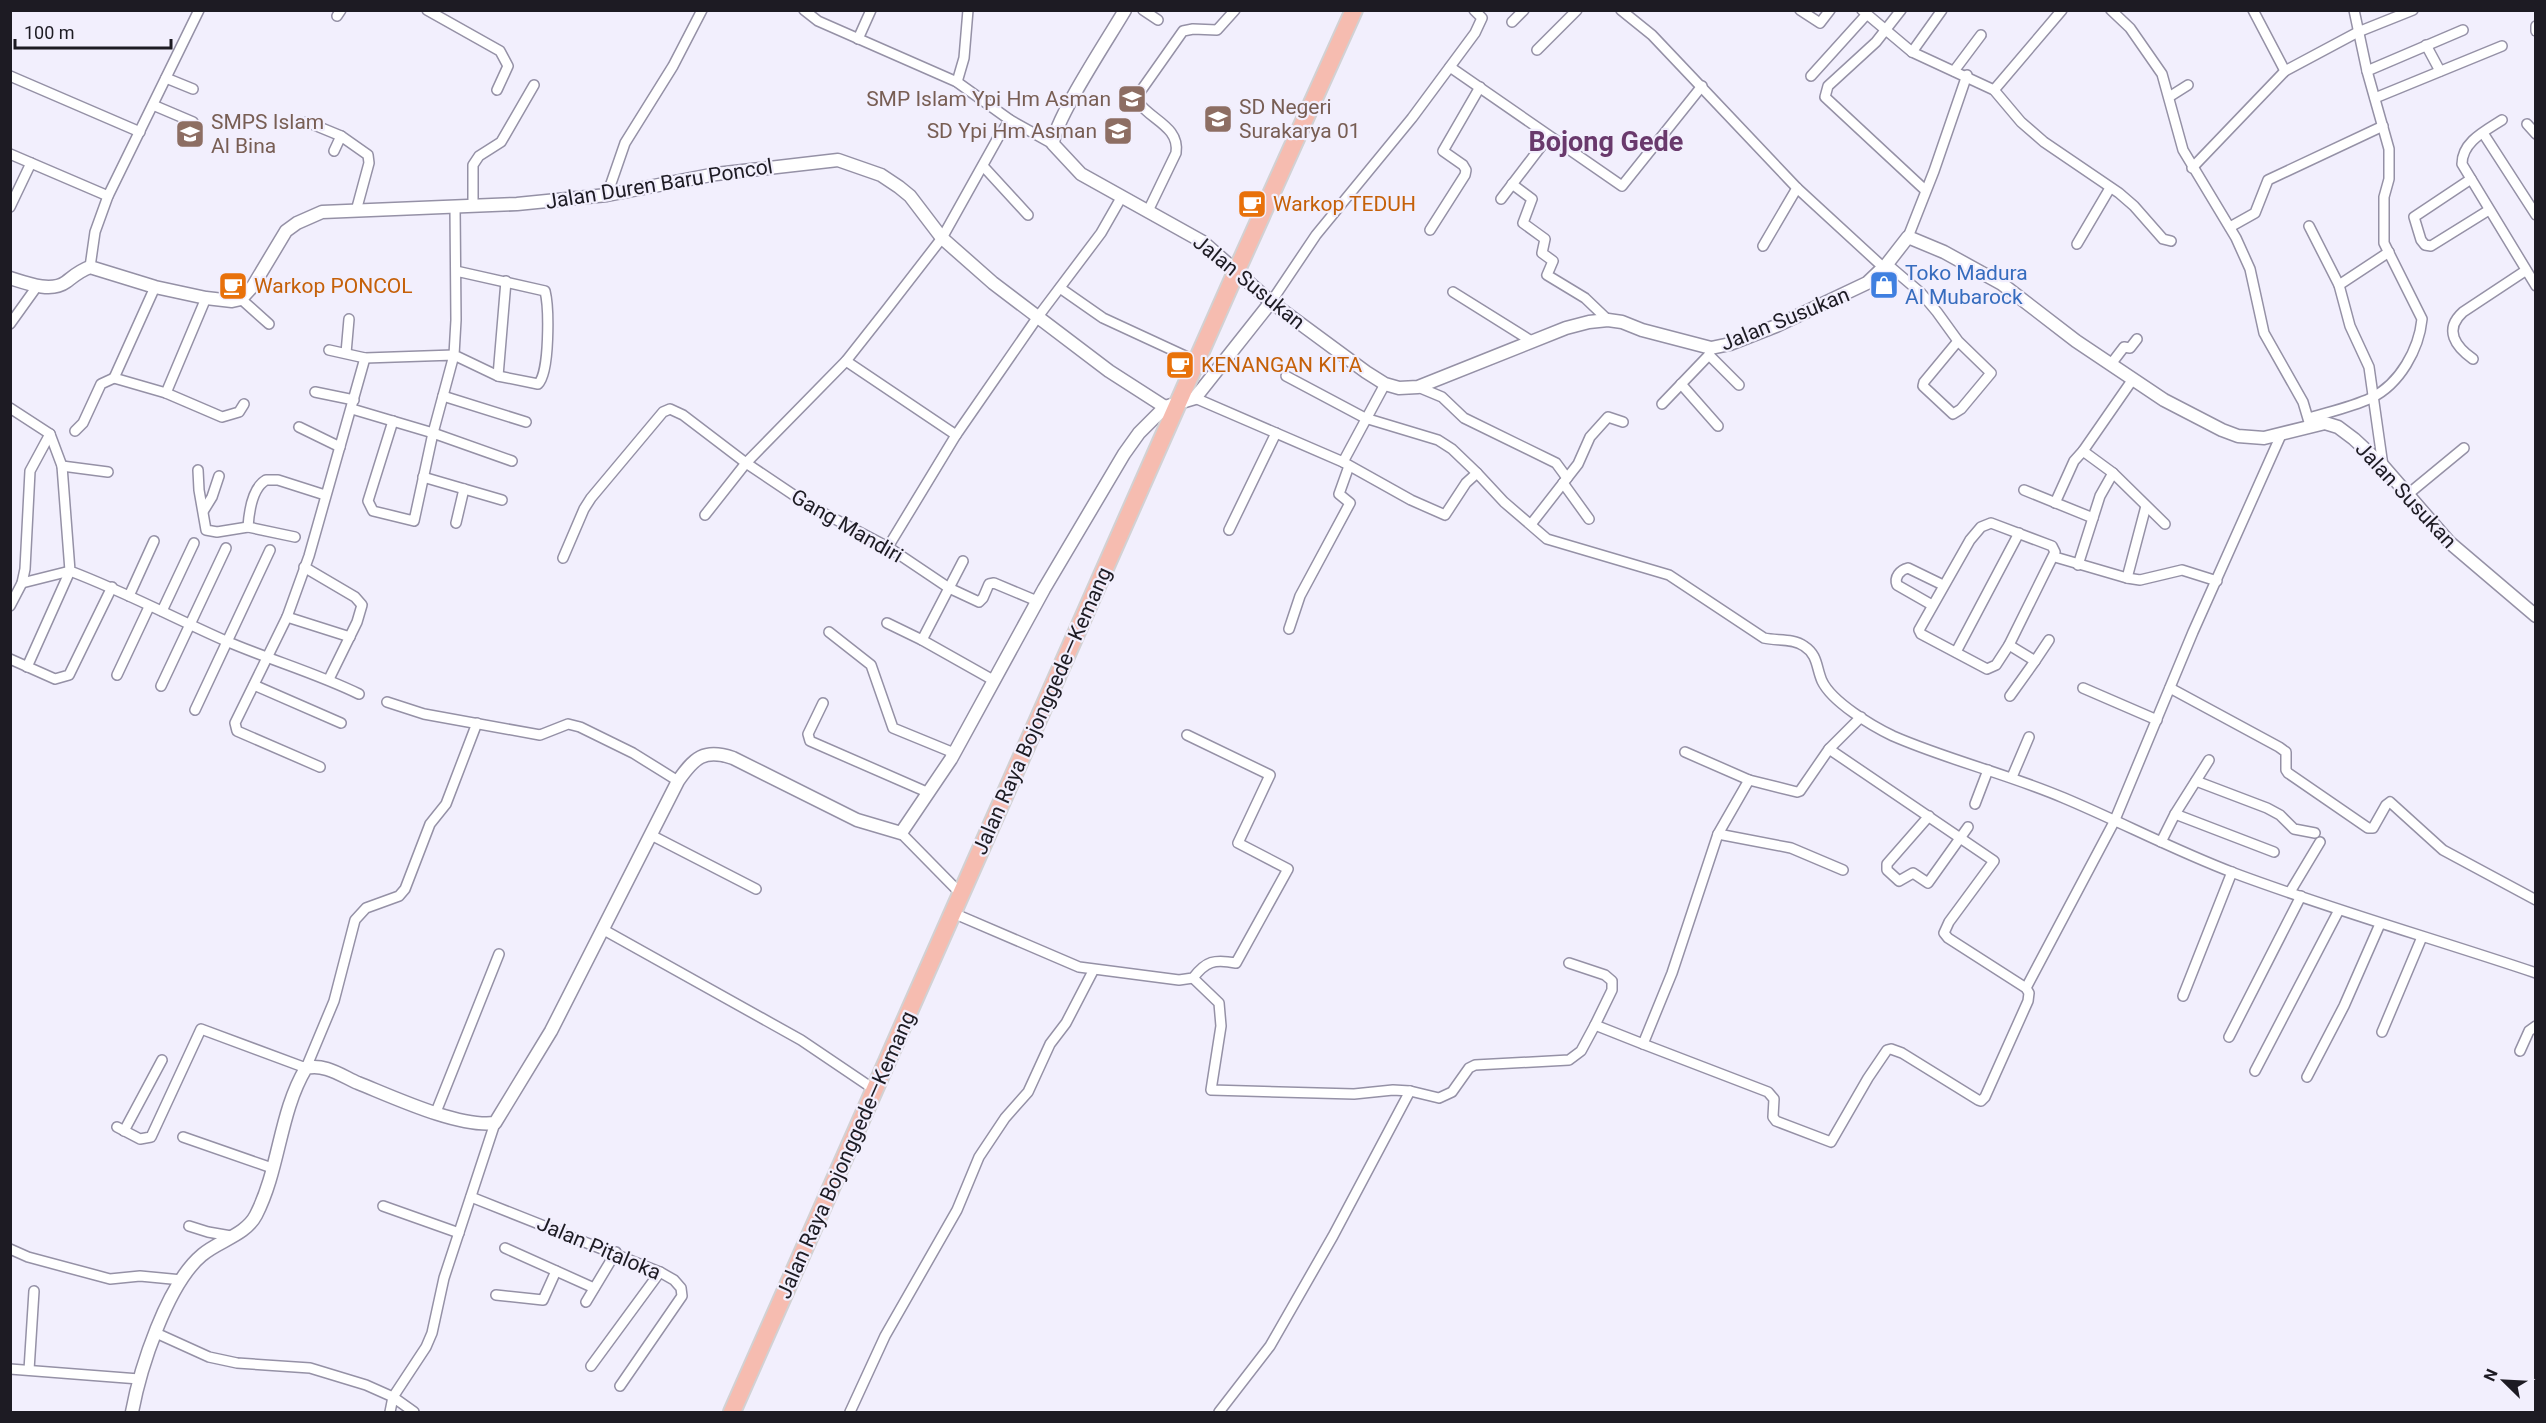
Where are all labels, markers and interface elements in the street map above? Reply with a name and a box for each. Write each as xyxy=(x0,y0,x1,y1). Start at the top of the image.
scale bar xyxy=(15,12,171,50)
text: 100 m xyxy=(24,22,75,43)
school or university icon: SMP Islam Ypi Hm Asman xyxy=(1116,83,1148,115)
place label: SMP Islam Ypi Hm Asman xyxy=(866,87,1111,111)
place label: SD Negeri Surakarya 01 xyxy=(1239,95,1361,143)
school or university icon: SD Negeri Surakarya 01 xyxy=(1202,103,1234,135)
place label: SMPS Islam Al Bina xyxy=(211,110,324,158)
school or university icon: SD Ypi Hm Asman xyxy=(1102,115,1134,147)
school or university icon: SMPS Islam Al Bina xyxy=(174,118,206,150)
place label: SD Ypi Hm Asman xyxy=(927,119,1097,143)
district label: Bojong Gede xyxy=(1529,126,1683,158)
street label: Jalan Duren Baru Poncol xyxy=(544,154,774,214)
cafe icon: Warkop TEDUH xyxy=(1236,188,1268,220)
place label: Warkop TEDUH xyxy=(1273,192,1416,216)
street label: Jalan Susukan xyxy=(1188,230,1310,334)
place label: Toko Madura Al Mubarock xyxy=(1905,261,2028,309)
shop icon: Toko Madura Al Mubarock xyxy=(1868,269,1900,301)
cafe icon: Warkop PONCOL xyxy=(217,270,249,302)
place label: Warkop PONCOL xyxy=(254,274,413,298)
street label: Jalan Susukan xyxy=(1717,282,1853,356)
cafe icon: KENANGAN KITA xyxy=(1164,349,1196,381)
place label: KENANGAN KITA xyxy=(1201,353,1362,377)
street label: Jalan Susukan xyxy=(2351,437,2461,553)
street label: Gang Mandiri xyxy=(787,484,907,568)
street label: Jalan Raya Bojonggede—Kemang xyxy=(968,564,1116,858)
street label: Jalan Raya Bojonggede—Kemang xyxy=(772,1008,920,1302)
street label: Jalan Pitaloka xyxy=(533,1211,665,1285)
north arrow xyxy=(2474,1351,2534,1411)
text: N xyxy=(2480,1366,2502,1384)

